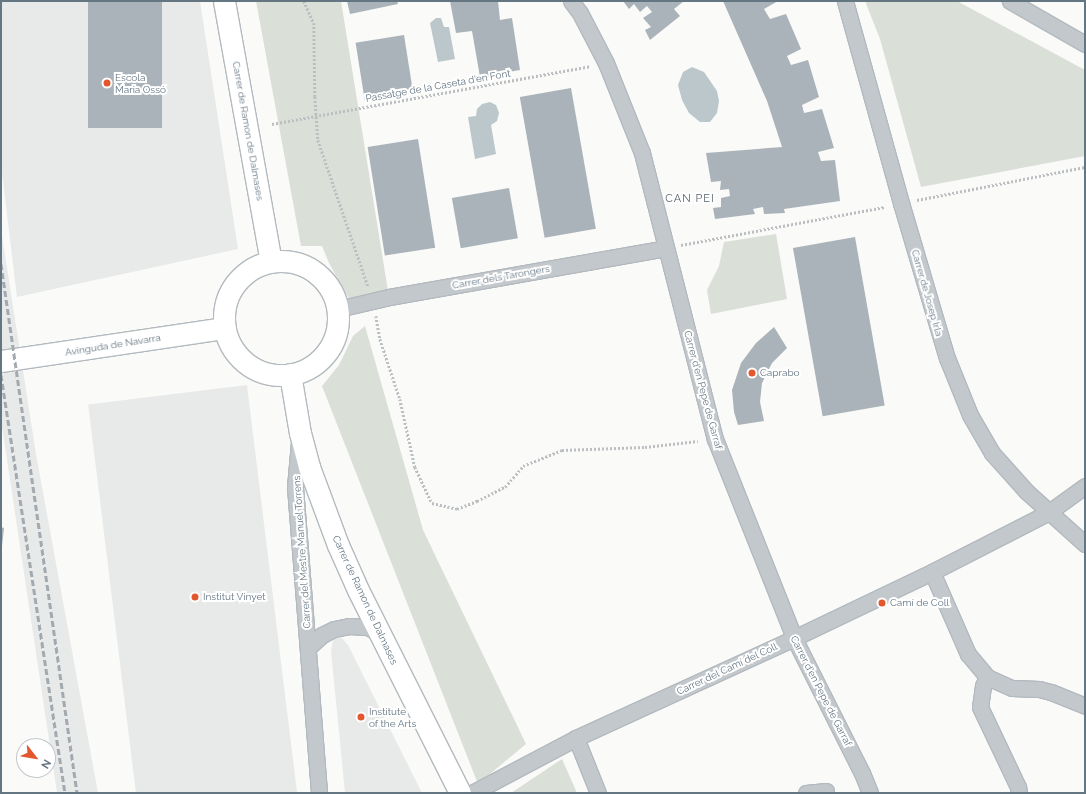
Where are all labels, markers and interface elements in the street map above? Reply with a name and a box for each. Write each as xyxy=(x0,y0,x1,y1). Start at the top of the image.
street label: Carrer de Ramon de Dalmases xyxy=(230,60,266,202)
street label: Passatge de la Caseta d'en Font xyxy=(365,67,511,105)
place label: Escola Maria Ossó xyxy=(115,71,166,94)
marker: Escola Maria Ossó xyxy=(102,78,112,88)
district label: CAN PEI xyxy=(665,192,715,206)
street label: Carrer de Josep Irla xyxy=(909,248,945,338)
street label: Carrer dels Tarongers xyxy=(451,262,551,292)
street label: Carrer d'en Pepe de Garraf xyxy=(681,329,725,451)
street label: Avinguda de Navarra xyxy=(64,332,162,358)
place label: Caprabo xyxy=(760,367,800,379)
marker: Caprabo xyxy=(747,368,757,378)
street label: Carrer del Mestre Manuel Torrens xyxy=(291,475,313,629)
street label: Carrer de Ramon de Dalmases xyxy=(330,533,400,667)
place label: Institut Vinyet xyxy=(203,591,266,603)
marker: Institut Vinyet xyxy=(190,592,200,602)
place label: Camí de Coll xyxy=(890,597,949,609)
marker: Camí de Coll xyxy=(877,598,887,608)
street label: Carrer d'en Pepe de Garraf xyxy=(788,634,854,748)
street label: Carrer del Camí del Coll xyxy=(674,640,780,698)
place label: Institute of the Arts xyxy=(369,705,417,728)
marker: Institute of the Arts xyxy=(356,712,366,722)
north arrow xyxy=(16,738,56,778)
text: N xyxy=(38,757,54,771)

